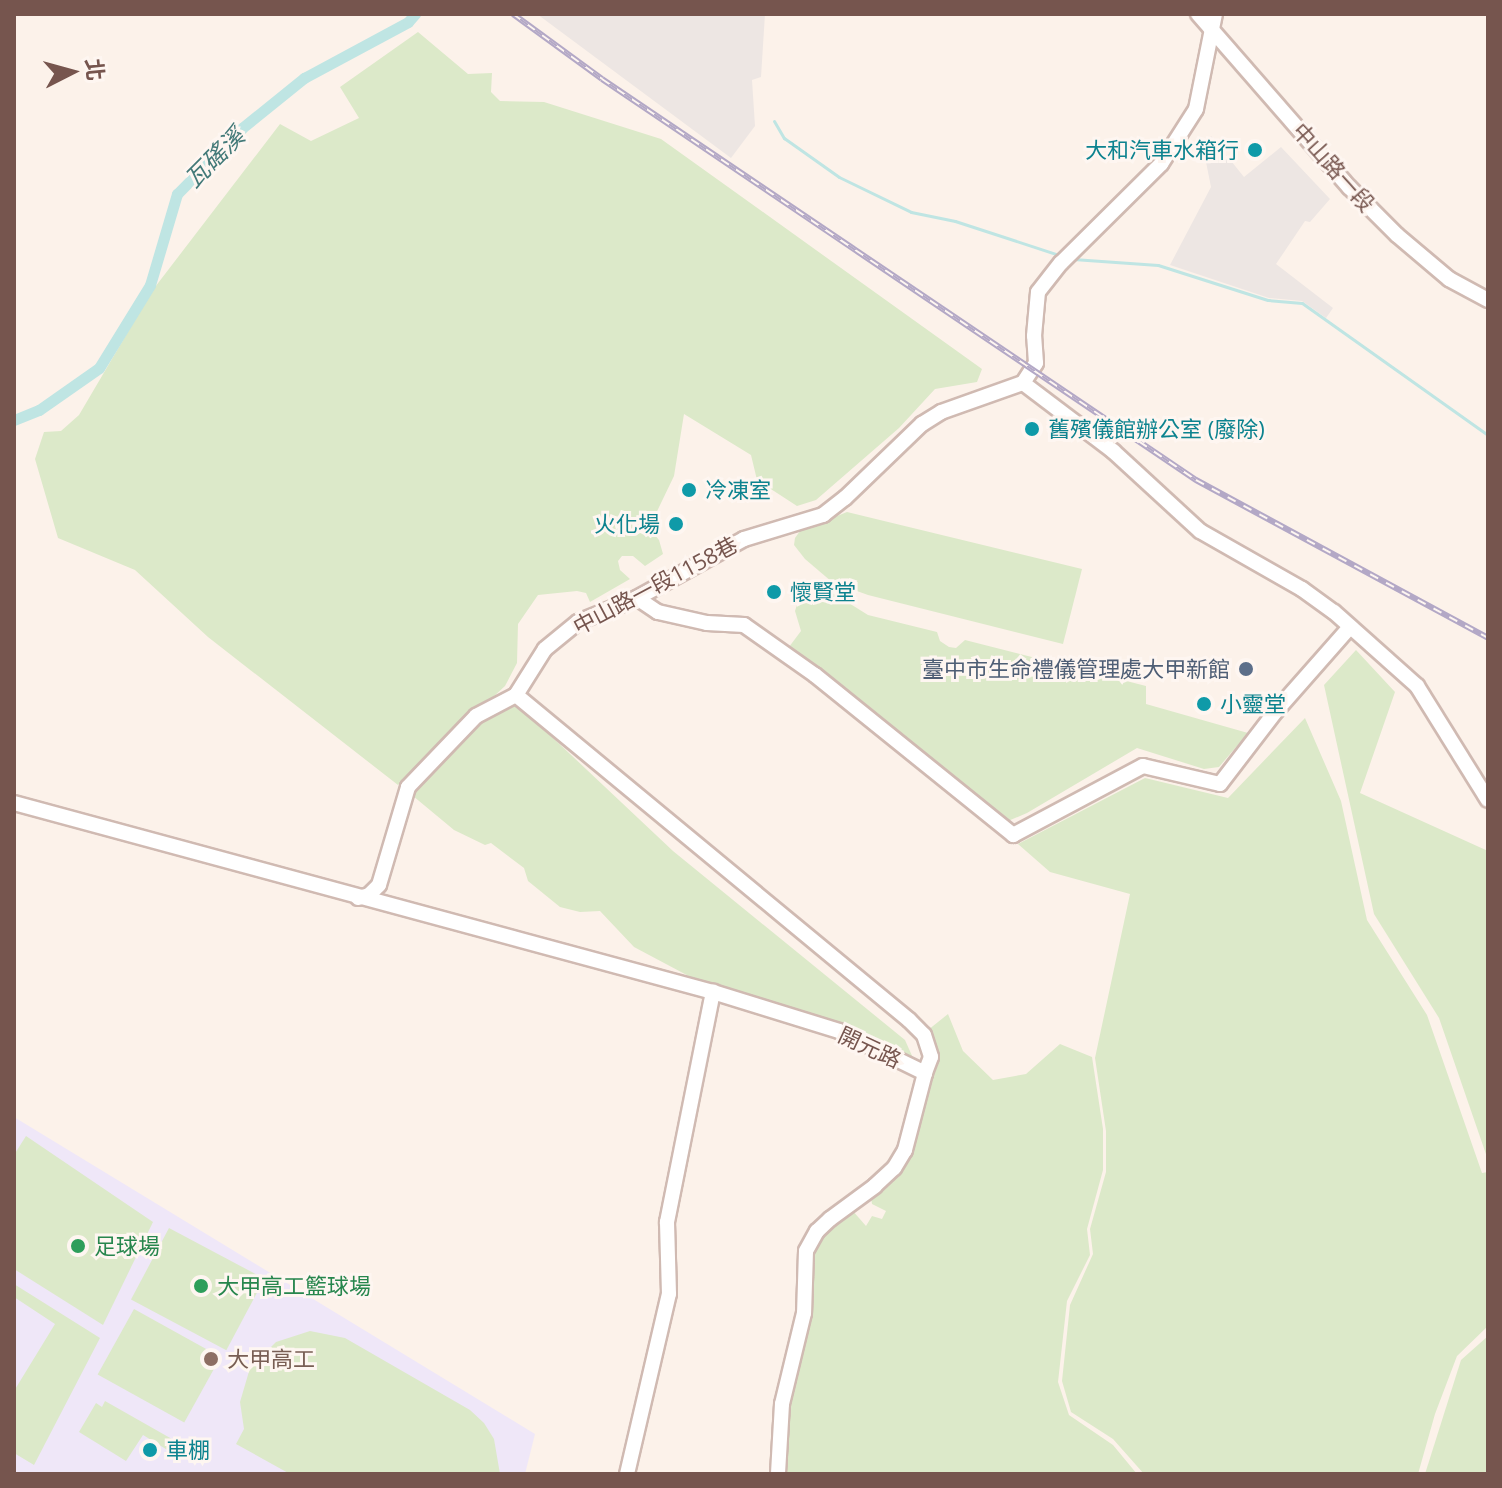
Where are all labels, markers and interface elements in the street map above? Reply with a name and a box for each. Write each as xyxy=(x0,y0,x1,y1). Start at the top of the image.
north arrow xyxy=(32,32,112,112)
text: 北 xyxy=(80,57,112,82)
street label: 中山路一段 xyxy=(1287,117,1381,217)
water label: 瓦磘溪 xyxy=(178,121,250,193)
place label: 大和汽車水箱行 xyxy=(1085,137,1239,163)
marker: 大和汽車水箱行 xyxy=(1246,141,1264,159)
place label: 舊殯儀館辦公室 (廢除) xyxy=(1048,416,1265,442)
marker: 舊殯儀館辦公室 (廢除) xyxy=(1023,420,1041,438)
place label: 冷凍室 xyxy=(705,477,771,503)
marker: 冷凍室 xyxy=(680,481,698,499)
place label: 火化場 xyxy=(594,511,660,537)
marker: 火化場 xyxy=(667,515,685,533)
street label: 中山路一段1158巷 xyxy=(568,531,742,639)
place label: 懷賢堂 xyxy=(790,579,856,605)
marker: 懷賢堂 xyxy=(765,583,783,601)
place label: 臺中市生命禮儀管理處大甲新館 xyxy=(922,656,1230,682)
marker: 臺中市生命禮儀管理處大甲新館 xyxy=(1237,660,1255,678)
place label: 小靈堂 xyxy=(1220,691,1286,717)
marker: 小靈堂 xyxy=(1195,695,1213,713)
street label: 開元路 xyxy=(835,1021,905,1073)
place label: 足球場 xyxy=(94,1233,160,1259)
marker: 足球場 xyxy=(69,1237,87,1255)
place label: 大甲高工籃球場 xyxy=(217,1273,371,1299)
marker: 大甲高工籃球場 xyxy=(192,1277,210,1295)
place label: 大甲高工 xyxy=(227,1346,315,1372)
marker: 大甲高工 xyxy=(202,1350,220,1368)
place label: 車棚 xyxy=(166,1437,210,1463)
marker: 車棚 xyxy=(141,1441,159,1459)

